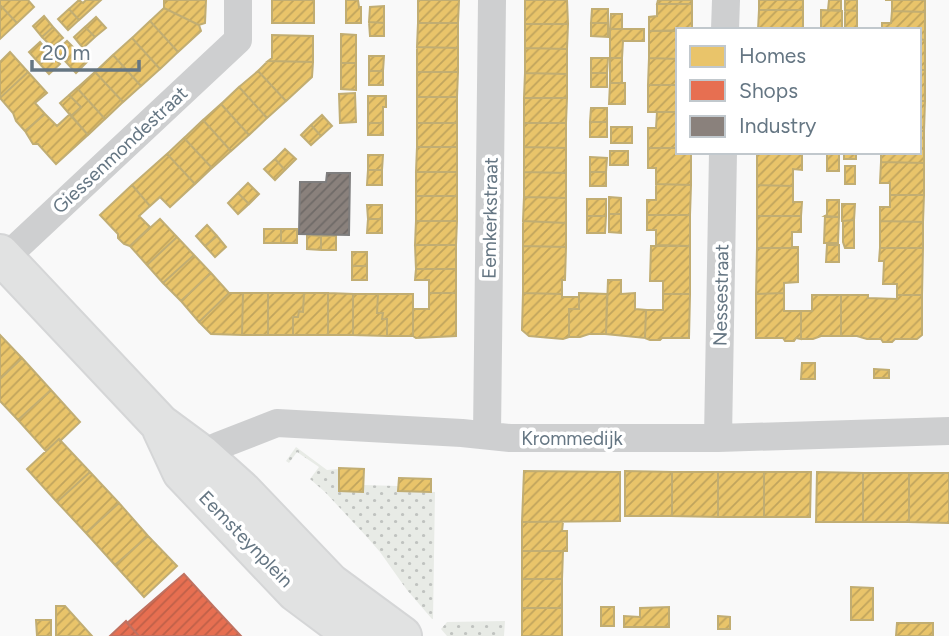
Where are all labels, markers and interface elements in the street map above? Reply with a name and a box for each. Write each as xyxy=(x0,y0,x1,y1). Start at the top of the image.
scale bar xyxy=(32,28,138,72)
legend xyxy=(676,28,921,154)
text: 20 m xyxy=(42,40,90,65)
text: Homes xyxy=(739,43,806,68)
text: Shops xyxy=(739,78,798,103)
street label: Giessenmondestraat xyxy=(48,81,192,219)
text: Industry xyxy=(739,113,816,138)
street label: Eemkerkstraat xyxy=(477,157,503,279)
street label: Nessestraat xyxy=(709,244,733,346)
street label: Krommedijk xyxy=(521,427,624,450)
street label: Eemsteynplein xyxy=(194,486,298,592)

